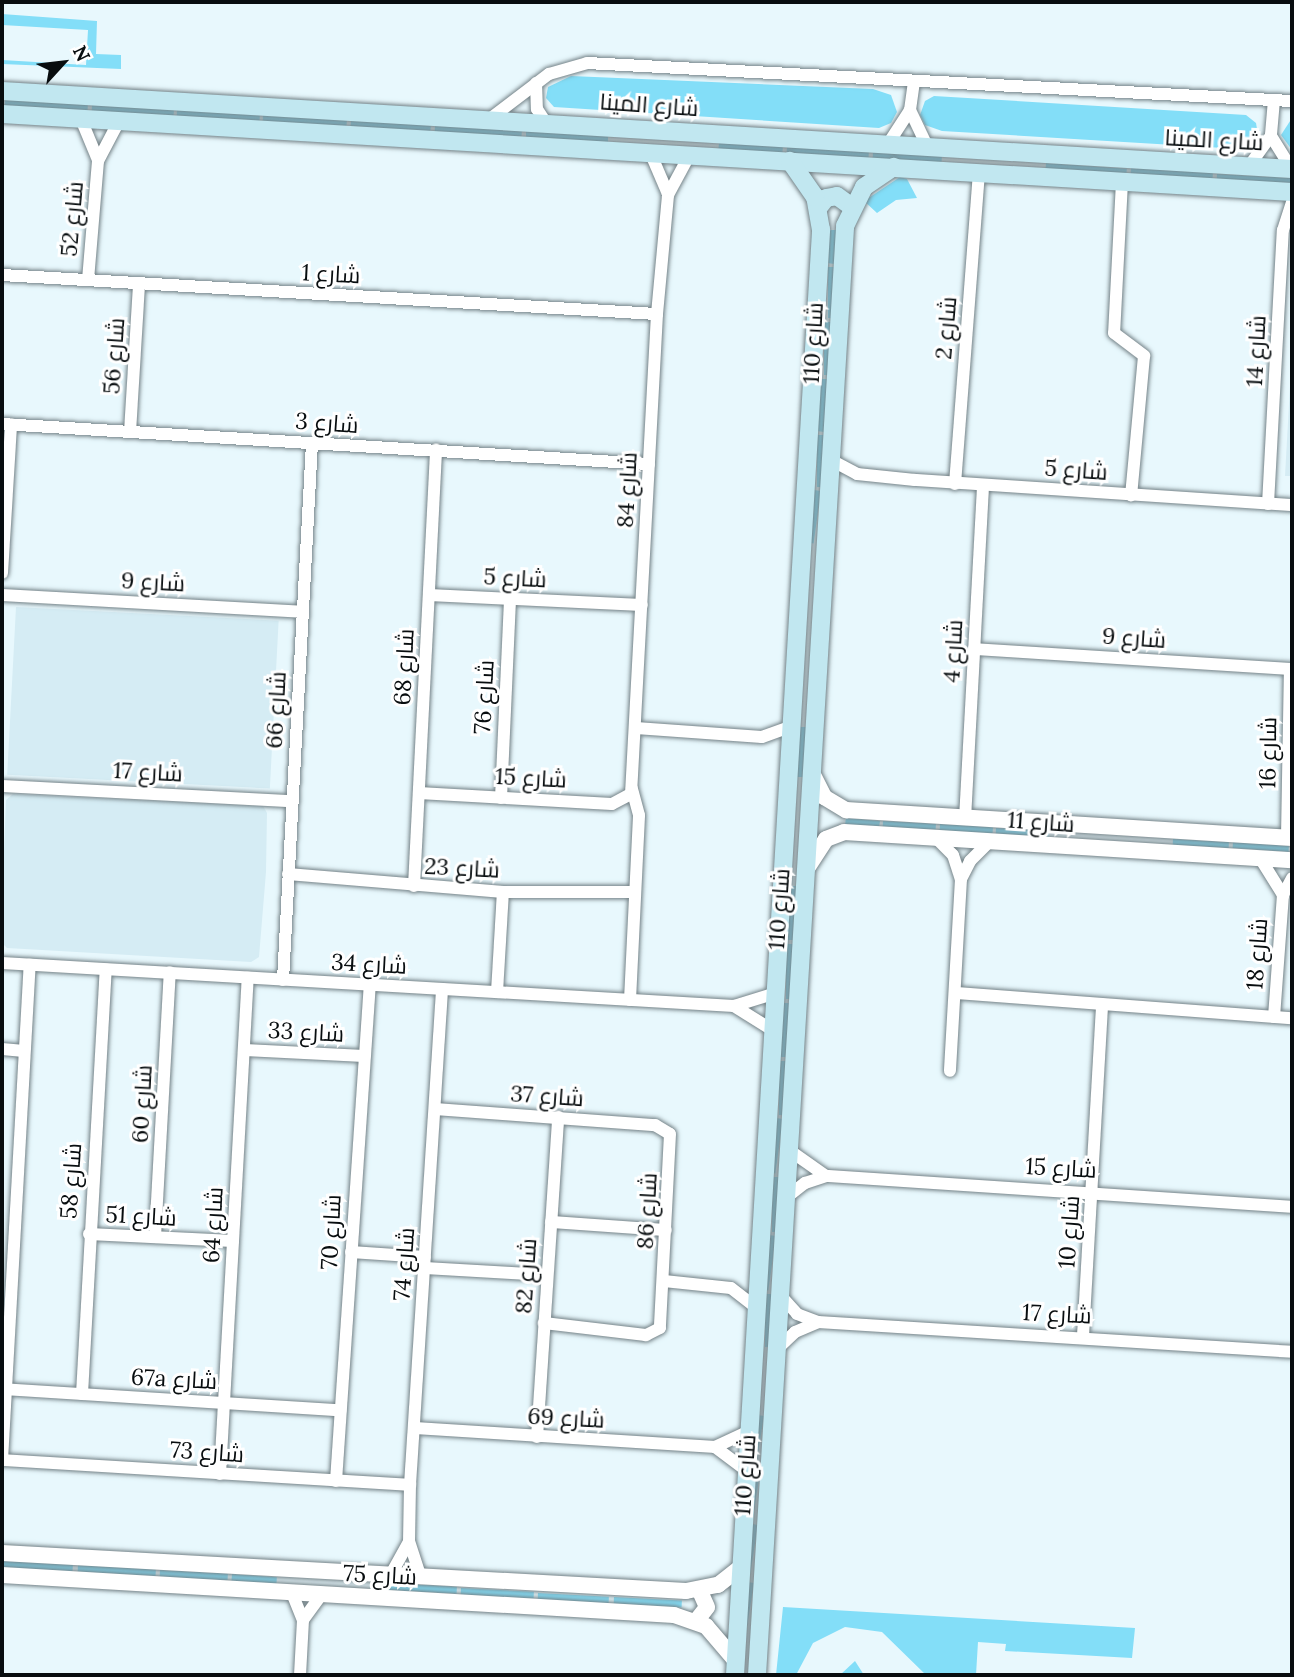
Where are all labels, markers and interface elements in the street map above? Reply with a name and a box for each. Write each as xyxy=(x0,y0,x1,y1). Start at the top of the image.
north arrow xyxy=(28,28,98,98)
text: N xyxy=(68,41,96,65)
street label: شارع المينا xyxy=(599,88,699,122)
street label: شارع المينا xyxy=(1164,124,1264,156)
street label: شارع 52 xyxy=(55,180,89,258)
street label: شارع 1 xyxy=(301,259,361,289)
street label: شارع 2 xyxy=(930,295,962,361)
street label: شارع 110 xyxy=(797,302,829,384)
street label: شارع 14 xyxy=(1240,315,1272,387)
street label: شارع 56 xyxy=(98,317,130,395)
street label: شارع 3 xyxy=(294,407,360,439)
street label: شارع 84 xyxy=(611,451,643,529)
street label: شارع 5 xyxy=(1044,454,1108,486)
street label: شارع 5 xyxy=(483,563,547,593)
street label: شارع 9 xyxy=(120,567,186,597)
street label: شارع 4 xyxy=(938,619,968,683)
street label: شارع 9 xyxy=(1101,622,1167,654)
street label: شارع 68 xyxy=(388,628,420,706)
street label: شارع 76 xyxy=(468,659,500,735)
street label: شارع 66 xyxy=(260,671,292,749)
street label: شارع 16 xyxy=(1254,717,1282,789)
street label: شارع 17 xyxy=(113,756,183,788)
street label: شارع 15 xyxy=(495,762,567,794)
street label: شارع 11 xyxy=(1006,806,1076,838)
street label: شارع 23 xyxy=(424,852,500,884)
street label: شارع 110 xyxy=(762,867,796,951)
street label: شارع 18 xyxy=(1241,917,1273,991)
street label: شارع 34 xyxy=(330,948,408,980)
street label: شارع 33 xyxy=(267,1016,345,1048)
street label: شارع 60 xyxy=(126,1064,158,1144)
street label: شارع 37 xyxy=(509,1080,585,1112)
street label: شارع 58 xyxy=(55,1142,87,1220)
street label: شارع 15 xyxy=(1025,1152,1097,1184)
street label: شارع 86 xyxy=(631,1172,663,1250)
street label: شارع 64 xyxy=(197,1186,229,1264)
street label: شارع 70 xyxy=(315,1194,347,1270)
street label: شارع 10 xyxy=(1053,1194,1085,1270)
street label: شارع 51 xyxy=(105,1200,177,1232)
street label: شارع 74 xyxy=(388,1226,420,1302)
street label: شارع 82 xyxy=(510,1237,542,1315)
street label: شارع 17 xyxy=(1022,1298,1092,1330)
street label: 67a شارع xyxy=(130,1363,218,1395)
street label: شارع 69 xyxy=(527,1402,605,1434)
street label: شارع 110 xyxy=(728,1433,762,1517)
street label: شارع 73 xyxy=(169,1436,245,1468)
street label: شارع 75 xyxy=(342,1559,418,1591)

